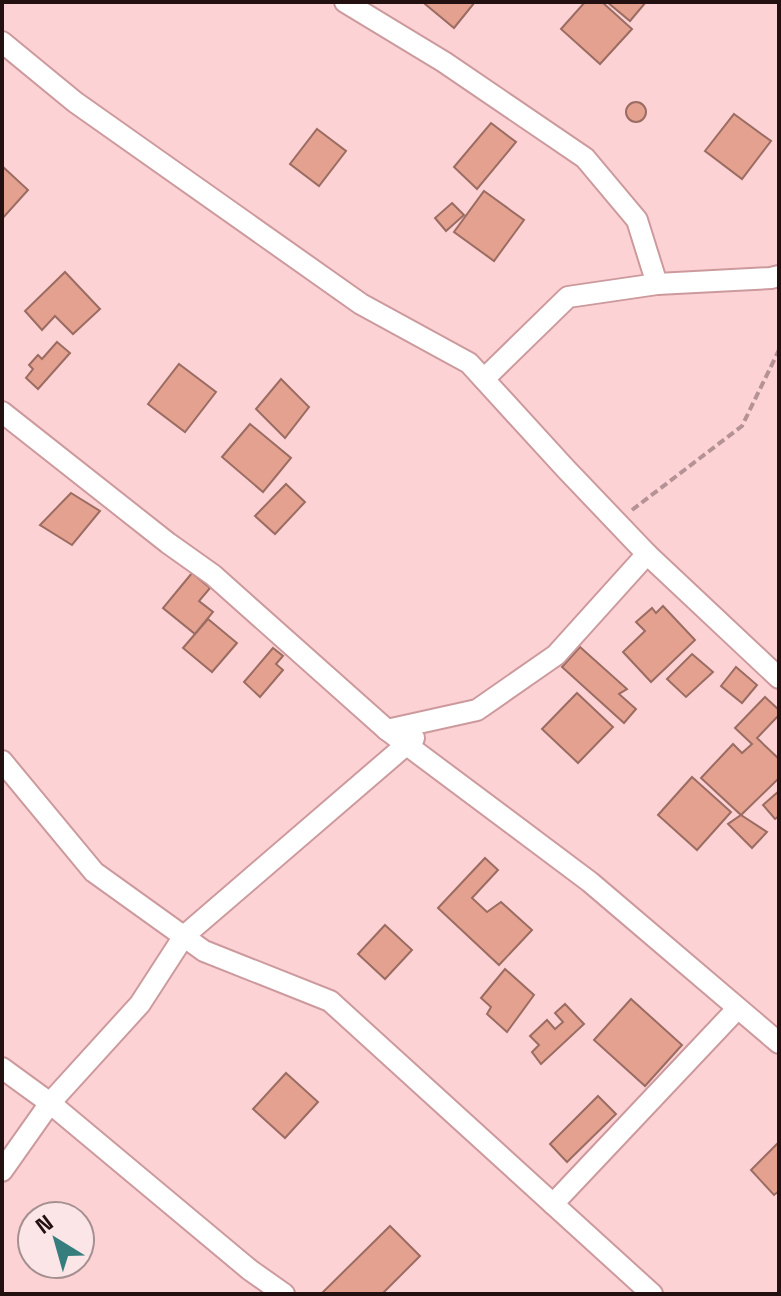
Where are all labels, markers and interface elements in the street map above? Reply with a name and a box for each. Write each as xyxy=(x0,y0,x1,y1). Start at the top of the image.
north arrow xyxy=(16,1200,96,1280)
text: N xyxy=(30,1208,58,1240)

